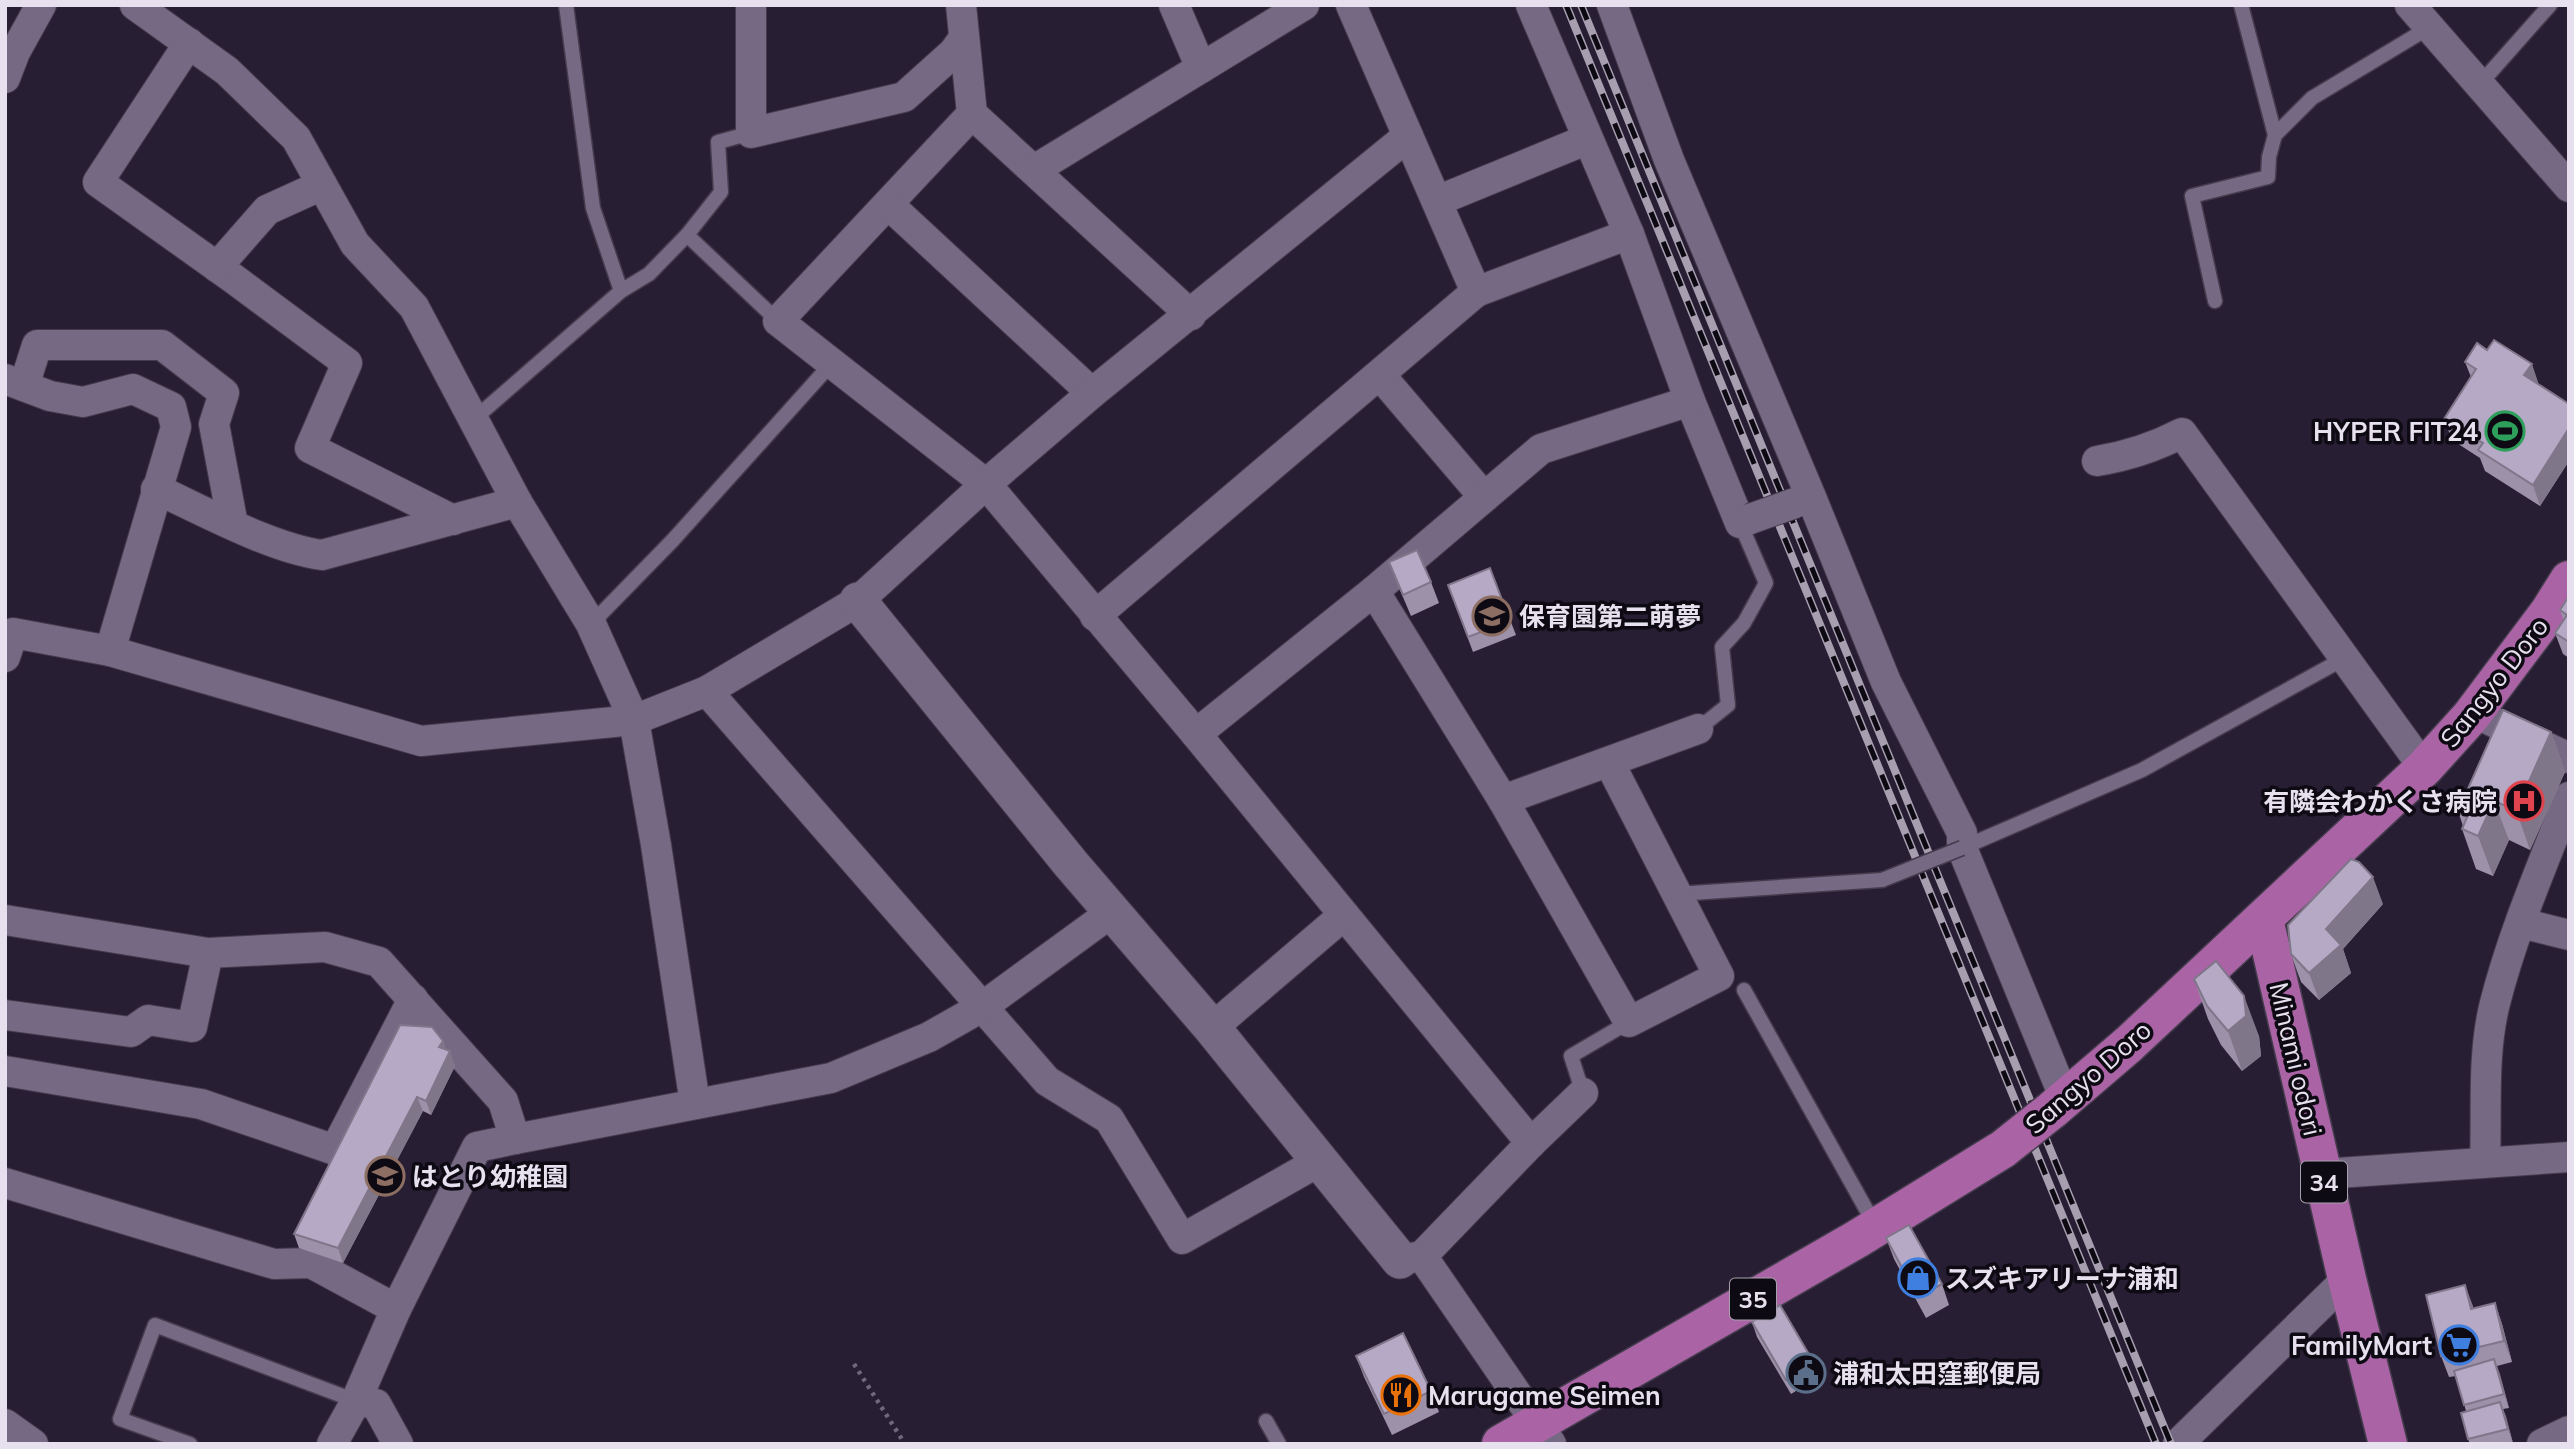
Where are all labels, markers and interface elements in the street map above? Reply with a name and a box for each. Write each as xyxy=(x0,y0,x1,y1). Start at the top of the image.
sports icon: HYPER FIT24 xyxy=(2484,410,2526,452)
place label: HYPER FIT24 xyxy=(2313,415,2478,448)
school or university icon: 保育園第二萌夢 xyxy=(1471,595,1513,637)
place label: 保育園第二萌夢 xyxy=(1519,600,1701,633)
street label: Sangyo Doro xyxy=(2433,610,2555,754)
hospital icon: 有隣会わかくさ病院 xyxy=(2503,780,2545,822)
place label: 有隣会わかくさ病院 xyxy=(2263,785,2497,818)
street label: Minami odori xyxy=(2262,979,2330,1139)
street label: Sangyo Doro xyxy=(2018,1013,2158,1141)
school or university icon: はとり幼稚園 xyxy=(364,1155,406,1197)
place label: はとり幼稚園 xyxy=(412,1160,568,1193)
road number: 34 xyxy=(2301,1162,2347,1202)
shop icon: スズキアリーナ浦和 xyxy=(1897,1257,1939,1299)
place label: スズキアリーナ浦和 xyxy=(1945,1262,2179,1295)
road number: 35 xyxy=(1730,1279,1776,1320)
supermarket icon: FamilyMart xyxy=(2438,1324,2480,1366)
place label: FamilyMart xyxy=(2291,1329,2432,1362)
public building icon: 浦和太田窪郵便局 xyxy=(1785,1352,1827,1394)
place label: 浦和太田窪郵便局 xyxy=(1833,1357,2041,1390)
restaurant icon: Marugame Seimen xyxy=(1380,1374,1422,1416)
place label: Marugame Seimen xyxy=(1428,1379,1661,1412)

